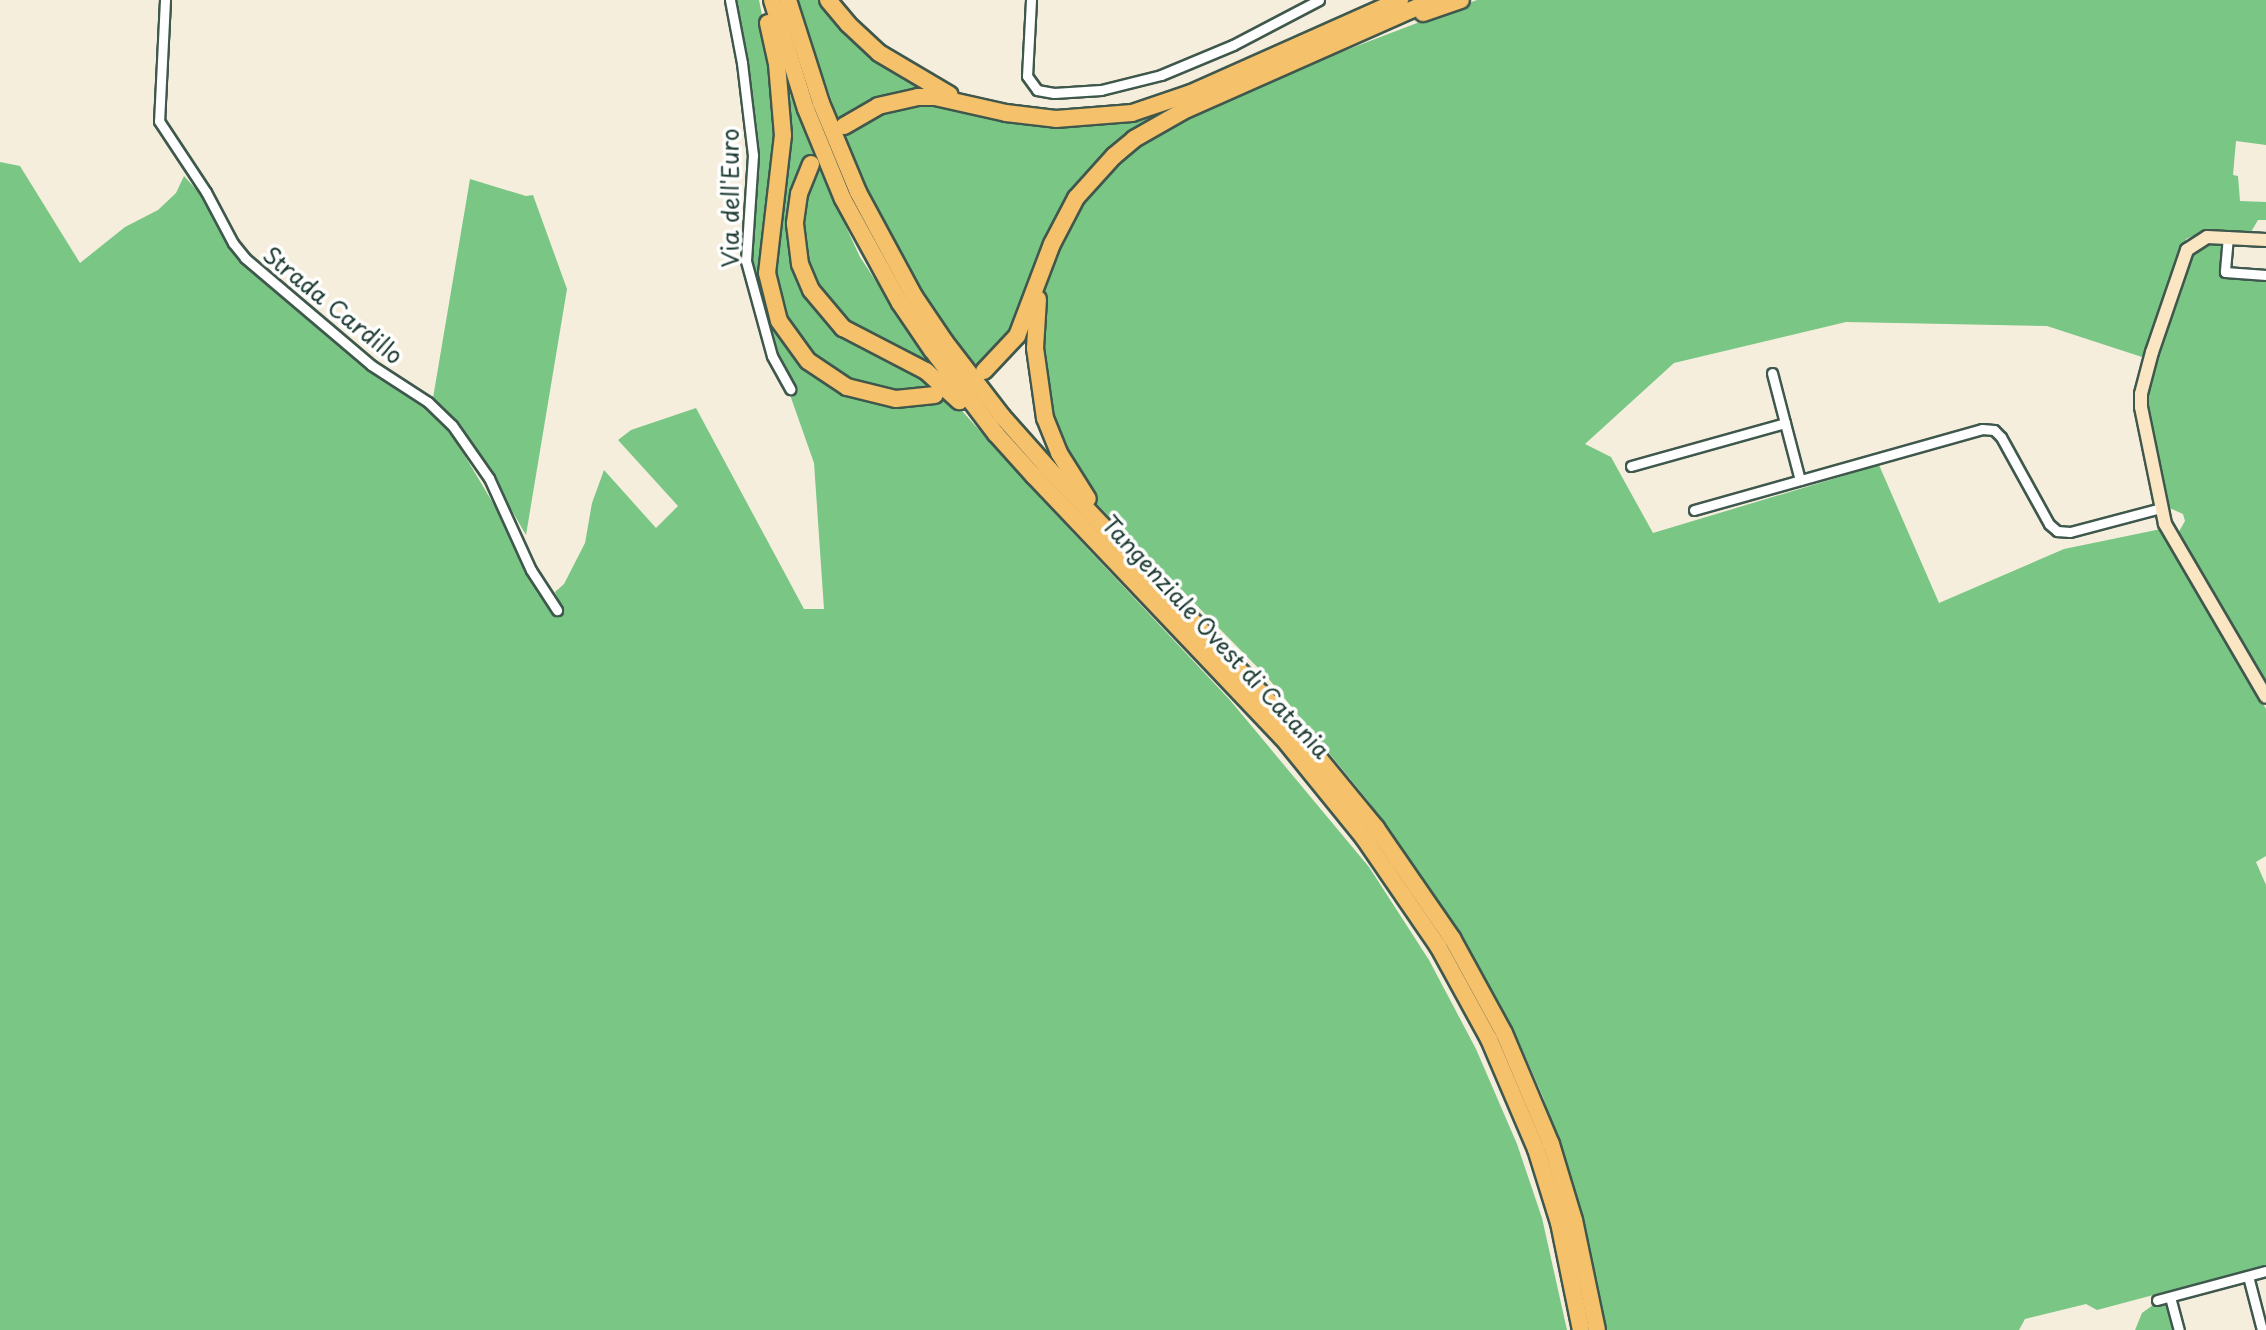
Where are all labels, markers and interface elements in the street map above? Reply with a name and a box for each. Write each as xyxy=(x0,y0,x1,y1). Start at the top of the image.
street label: Via dell'Euro xyxy=(716,129,744,267)
street label: Strada Cardillo xyxy=(259,241,407,369)
street label: Tangenziale Ovest di Catania xyxy=(1095,509,1337,765)

